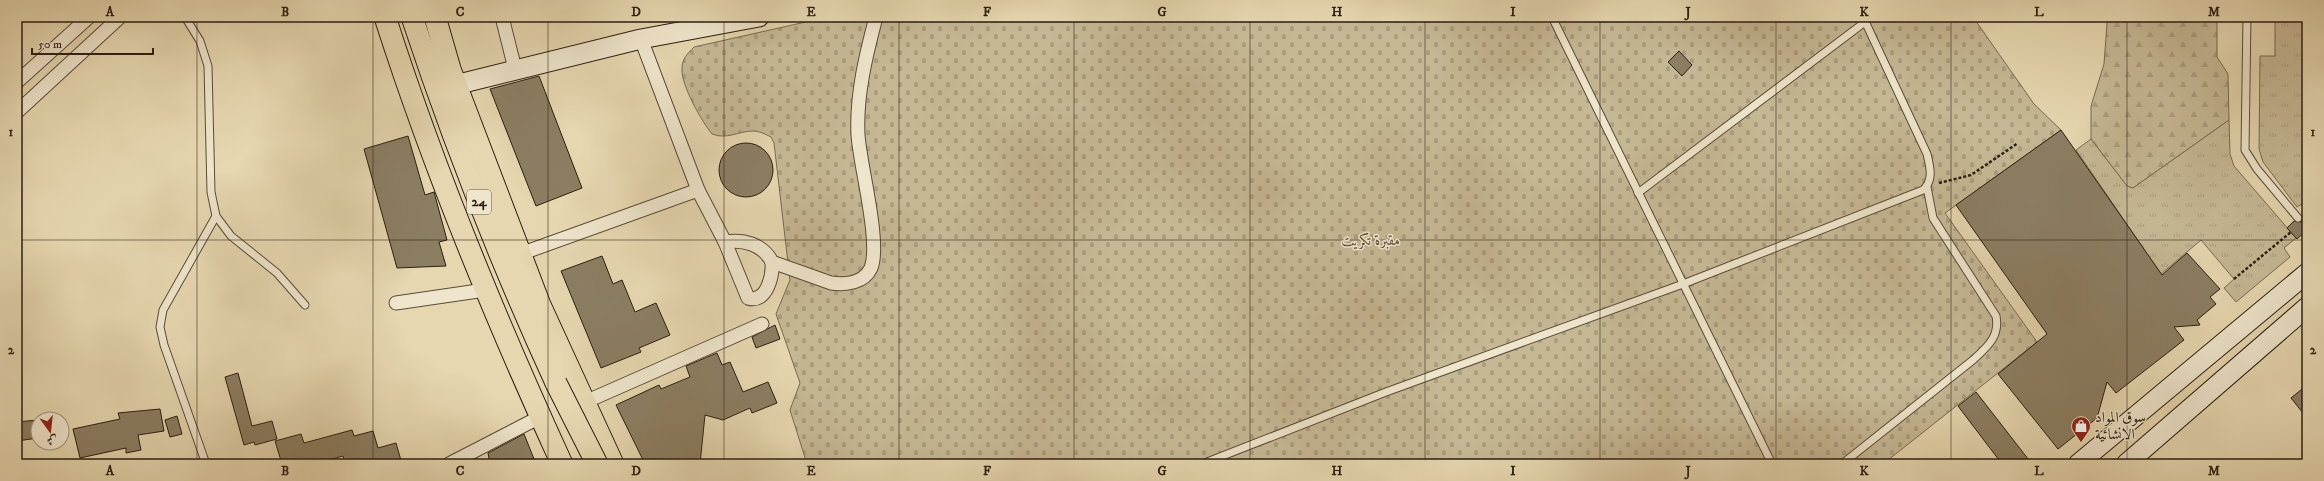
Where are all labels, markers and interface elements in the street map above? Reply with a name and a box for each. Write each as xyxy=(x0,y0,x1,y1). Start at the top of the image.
text: A xyxy=(105,4,115,20)
text: B xyxy=(281,4,289,20)
text: C xyxy=(456,4,465,20)
text: D xyxy=(631,4,641,20)
text: E xyxy=(806,4,816,20)
text: F xyxy=(983,4,992,20)
text: G xyxy=(1157,4,1167,20)
text: H xyxy=(1332,4,1343,20)
text: I xyxy=(1510,4,1516,20)
text: J xyxy=(1683,4,1691,21)
text: K xyxy=(1859,4,1869,20)
text: L xyxy=(2034,4,2044,20)
text: M xyxy=(2208,4,2220,20)
scale bar xyxy=(32,30,153,56)
text: 50 m xyxy=(38,37,62,52)
text: 1 xyxy=(9,124,14,140)
text: 1 xyxy=(2311,124,2316,140)
road number: 24 xyxy=(467,190,491,214)
park label: مقبرة تكريت xyxy=(1342,231,1400,250)
text: 2 xyxy=(8,342,15,358)
text: 2 xyxy=(2310,342,2317,358)
place label: سوق المواد الانشائية xyxy=(2095,408,2146,444)
north arrow xyxy=(30,411,70,451)
shop icon: سوق المواد الانشائية xyxy=(2070,415,2092,443)
text: ش xyxy=(45,432,59,448)
text: A xyxy=(105,463,115,479)
text: B xyxy=(281,463,289,479)
text: C xyxy=(456,463,465,479)
text: D xyxy=(631,463,641,479)
text: E xyxy=(806,463,816,479)
text: F xyxy=(983,463,992,479)
text: G xyxy=(1157,463,1167,479)
text: H xyxy=(1332,463,1343,479)
text: I xyxy=(1510,463,1516,479)
text: J xyxy=(1683,463,1691,480)
text: K xyxy=(1859,463,1869,479)
text: L xyxy=(2034,463,2044,479)
text: M xyxy=(2208,463,2220,479)

